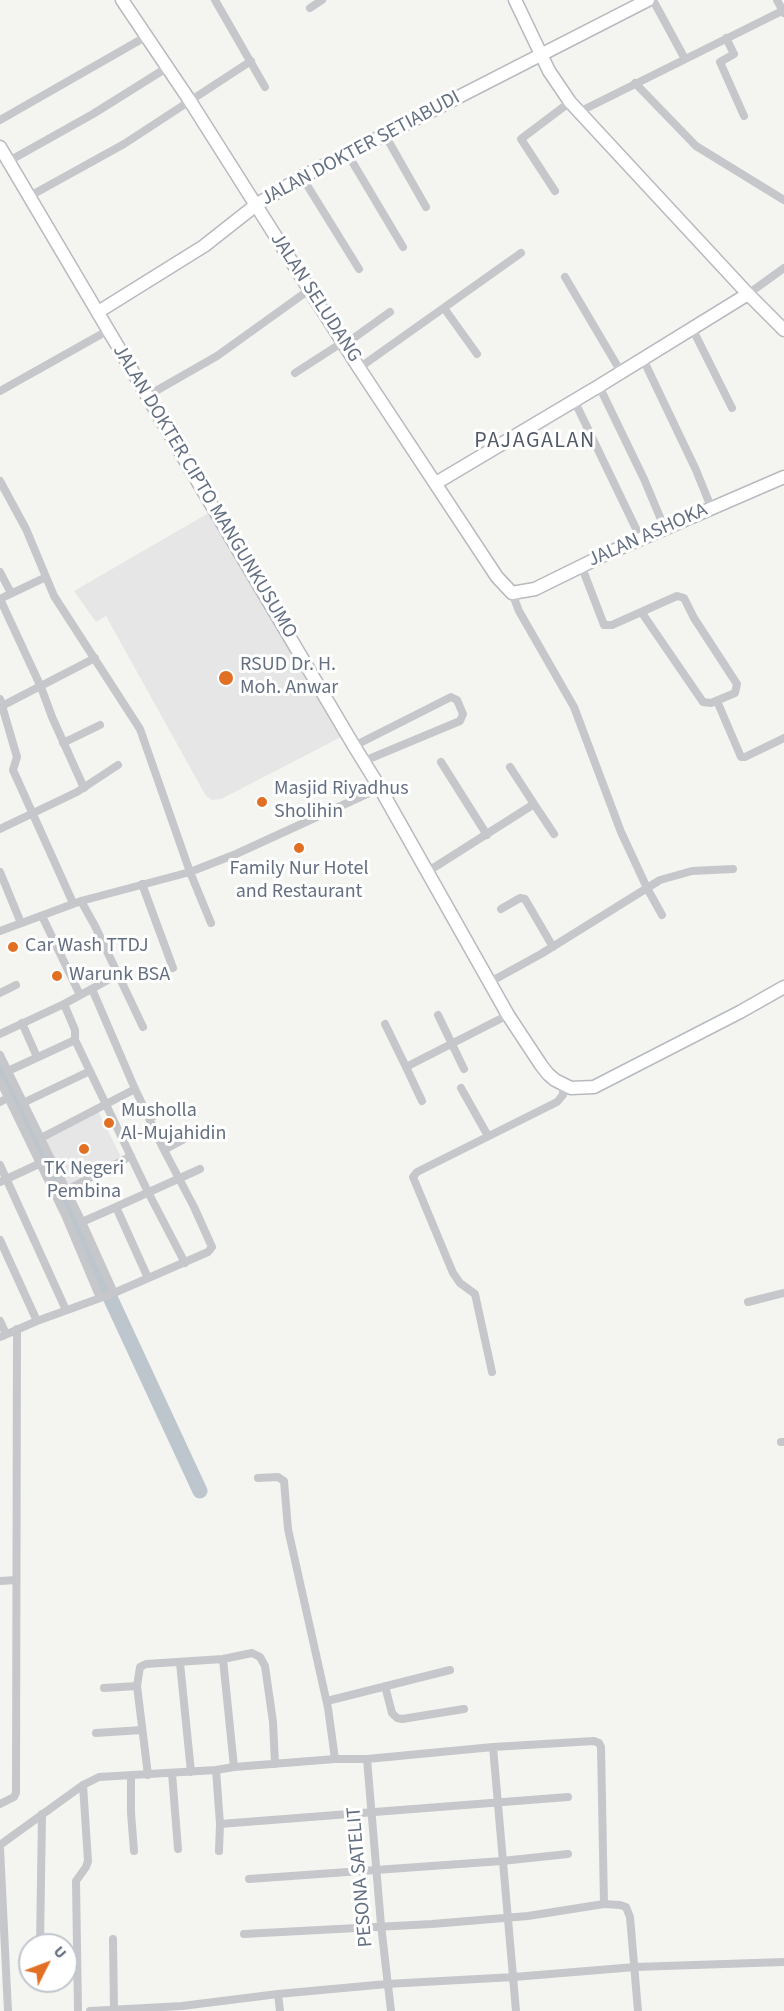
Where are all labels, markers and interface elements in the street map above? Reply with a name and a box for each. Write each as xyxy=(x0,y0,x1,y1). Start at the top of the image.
street label: JALAN DOKTER SETIABUDI xyxy=(257,86,465,212)
street label: JALAN SELUDANG xyxy=(264,229,366,367)
street label: JALAN DOKTER CIPTO MANGUNKUSUMO xyxy=(107,341,301,643)
district label: PAJAGALAN xyxy=(474,429,596,455)
street label: JALAN ASHOKA xyxy=(585,499,711,573)
place label: RSUD Dr. H. Moh. Anwar xyxy=(240,654,338,701)
marker: RSUD Dr. H. Moh. Anwar xyxy=(217,669,235,687)
place label: Masjid Riyadhus Sholihin xyxy=(274,778,409,825)
marker: Masjid Riyadhus Sholihin xyxy=(255,795,269,809)
marker: Family Nur Hotel and Restaurant xyxy=(292,841,306,855)
place label: Family Nur Hotel and Restaurant xyxy=(229,858,369,905)
place label: Car Wash TTDJ xyxy=(25,935,149,959)
marker: Car Wash TTDJ xyxy=(6,940,20,954)
place label: Warunk BSA xyxy=(69,964,170,988)
marker: Warunk BSA xyxy=(50,969,64,983)
place label: Musholla Al-Mujahidin xyxy=(121,1100,226,1147)
marker: Musholla Al-Mujahidin xyxy=(102,1116,116,1130)
marker: TK Negeri Pembina xyxy=(77,1142,91,1156)
place label: TK Negeri Pembina xyxy=(44,1158,124,1205)
street label: PESONA SATELIT xyxy=(343,1806,379,1948)
north arrow xyxy=(18,1933,78,1993)
text: U xyxy=(48,1941,72,1964)

